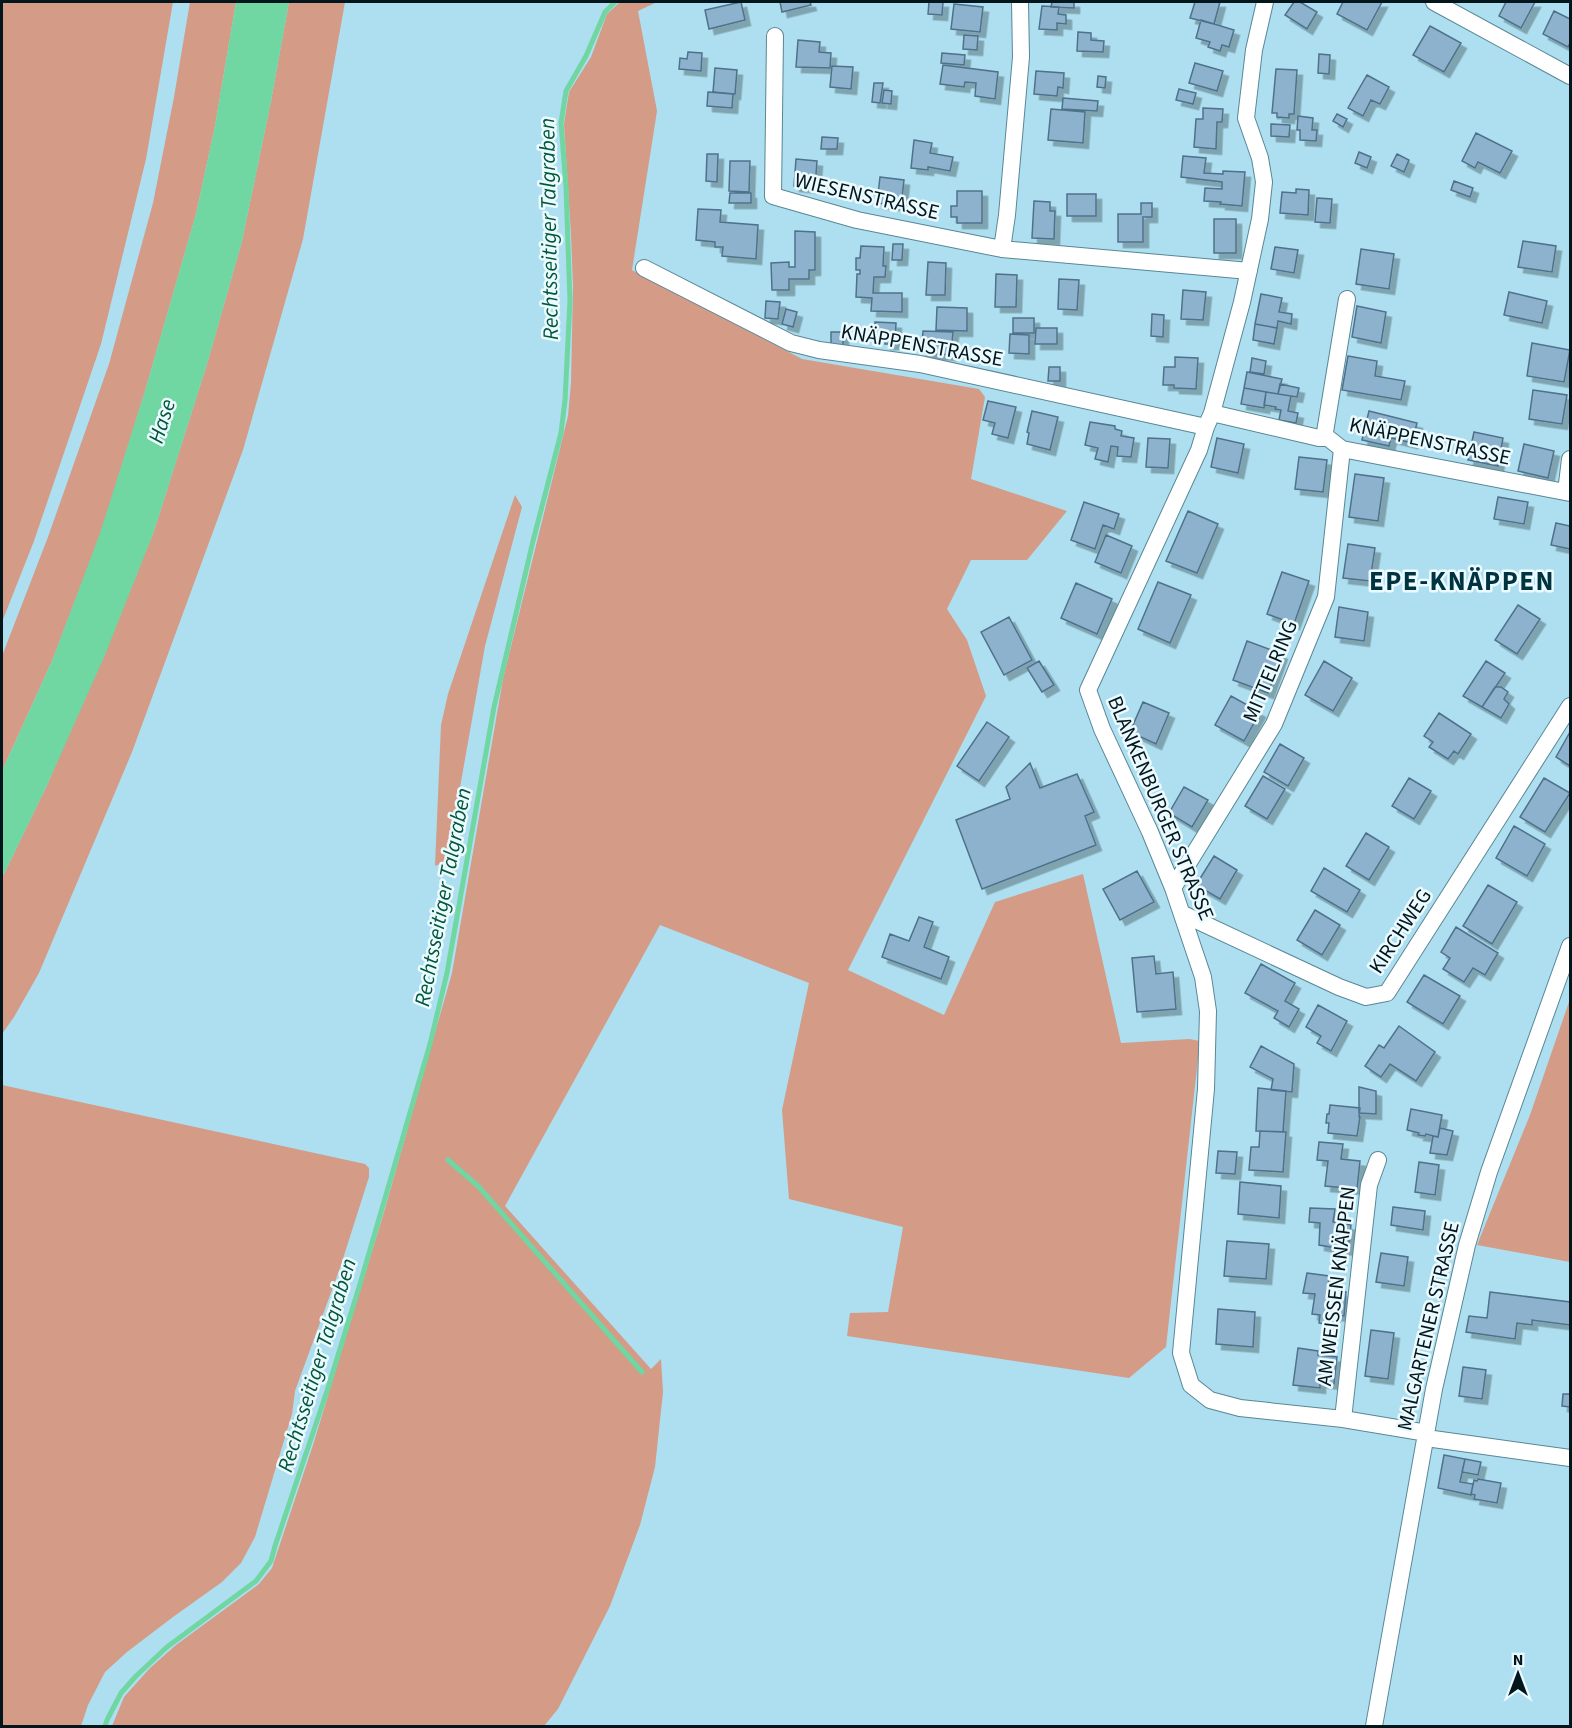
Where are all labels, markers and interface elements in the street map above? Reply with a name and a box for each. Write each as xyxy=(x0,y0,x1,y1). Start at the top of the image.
water label: Rechtsseitiger Talgraben xyxy=(531,118,567,340)
street label: WIESENSTRASSE xyxy=(792,165,942,227)
street label: KNÄPPENSTRASSE xyxy=(839,316,1005,374)
water label: Hase xyxy=(140,395,184,447)
street label: KNÄPPENSTRASSE xyxy=(1347,409,1513,473)
district label: EPE-KNÄPPEN xyxy=(1369,562,1555,601)
street label: MITTELRING xyxy=(1235,615,1305,727)
street label: BLANKENBURGER STRASSE xyxy=(1100,691,1222,925)
water label: Rechtsseitiger Talgraben xyxy=(406,785,480,1009)
street label: KIRCHWEG xyxy=(1361,883,1439,979)
street label: AM WEISSEN KNÄPPEN xyxy=(1309,1185,1363,1387)
street label: MALGARTENER STRASSE xyxy=(1389,1218,1467,1434)
water label: Rechtsseitiger Talgraben xyxy=(269,1254,365,1476)
north arrow xyxy=(1488,1644,1548,1704)
text: N xyxy=(1513,1649,1523,1671)

